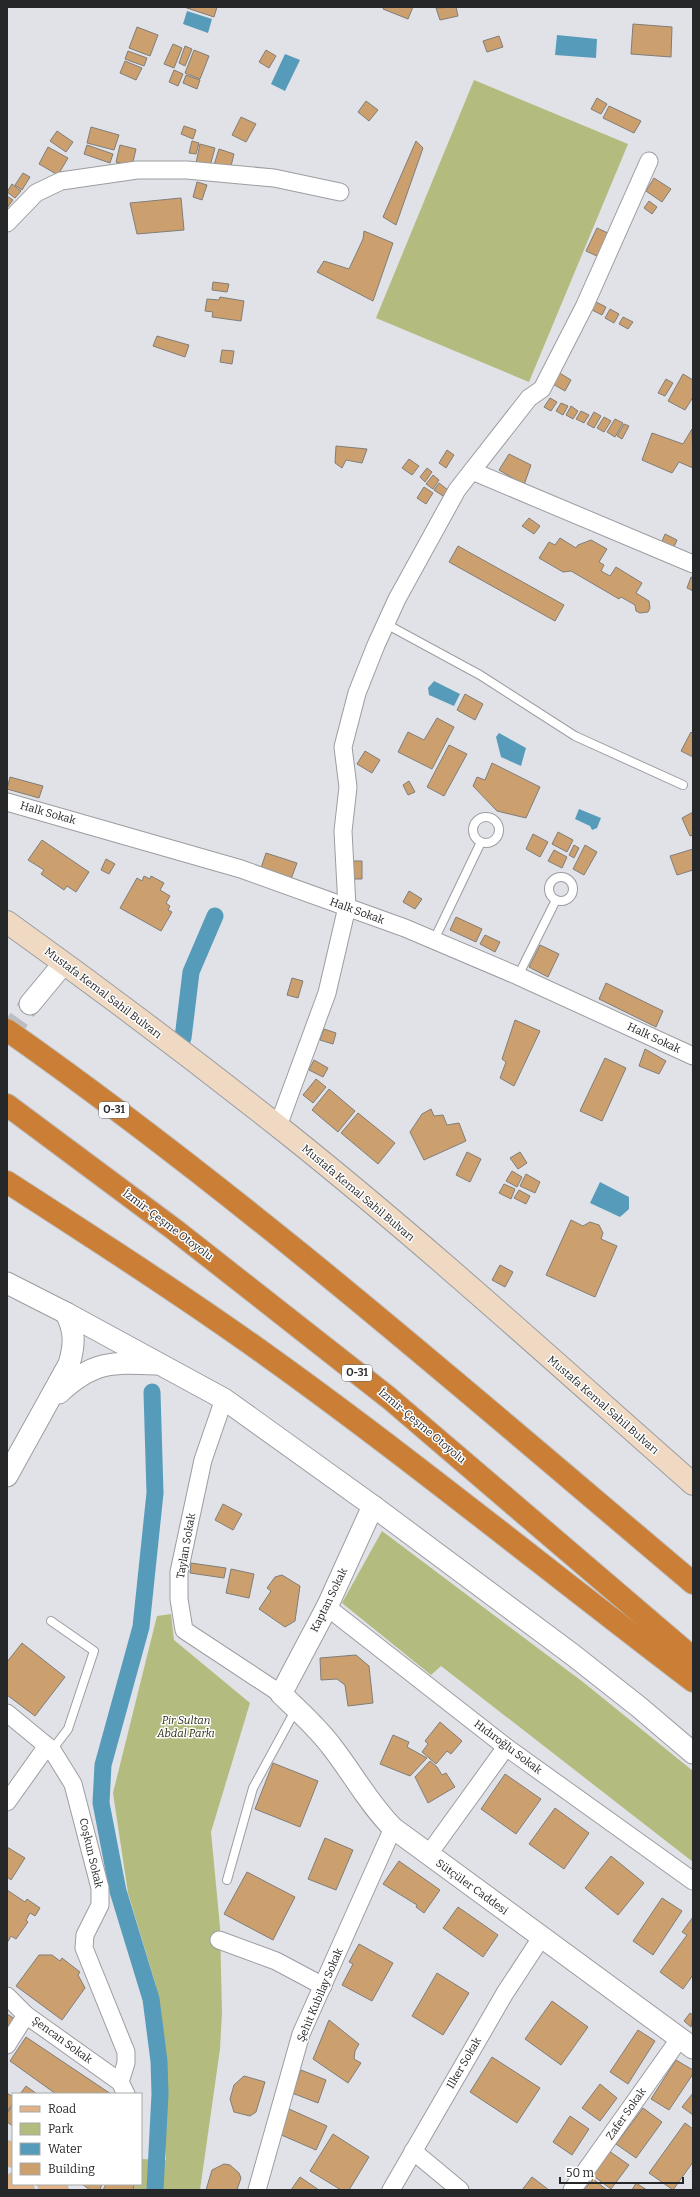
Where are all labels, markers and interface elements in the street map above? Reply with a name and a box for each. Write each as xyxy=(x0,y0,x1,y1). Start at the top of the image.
street label: Halk Sokak xyxy=(19,799,78,827)
street label: Halk Sokak xyxy=(328,895,387,927)
street label: Mustafa Kemal Sahil Bulvarı xyxy=(42,945,165,1042)
street label: Halk Sokak xyxy=(625,1020,683,1056)
road number: O-31 xyxy=(99,1102,129,1118)
street label: Mustafa Kemal Sahil Bulvarı xyxy=(299,1142,418,1244)
street label: İzmir-Çeşme Otoyolu xyxy=(120,1186,216,1263)
street label: Mustafa Kemal Sahil Bulvarı xyxy=(545,1353,662,1457)
road number: O-31 xyxy=(342,1365,372,1381)
street label: İzmir-Çeşme Otoyolu xyxy=(376,1385,469,1466)
street label: Taylan Sokak xyxy=(174,1511,198,1580)
street label: Kaptan Sokak xyxy=(308,1565,350,1634)
park label: Pir Sultan Abdal Parkı xyxy=(156,1714,215,1740)
street label: Hıdıroğlu Sokak xyxy=(471,1717,545,1777)
street label: Coşkun Sokak xyxy=(77,1817,106,1890)
street label: Sütçüler Caddesi xyxy=(433,1856,511,1918)
street label: Şehit Kubilay Sokak xyxy=(294,1946,346,2044)
street label: Şencan Sokak xyxy=(29,2014,95,2067)
street label: Ilker Sokak xyxy=(444,2034,484,2091)
street label: Zafer Sokak xyxy=(603,2085,649,2143)
legend xyxy=(12,2093,142,2185)
text: Road xyxy=(48,2102,76,2116)
text: Park xyxy=(48,2122,74,2136)
text: Water xyxy=(48,2142,83,2156)
scale bar xyxy=(560,2159,683,2185)
text: Building xyxy=(48,2162,95,2176)
text: 50 m xyxy=(566,2166,595,2180)

